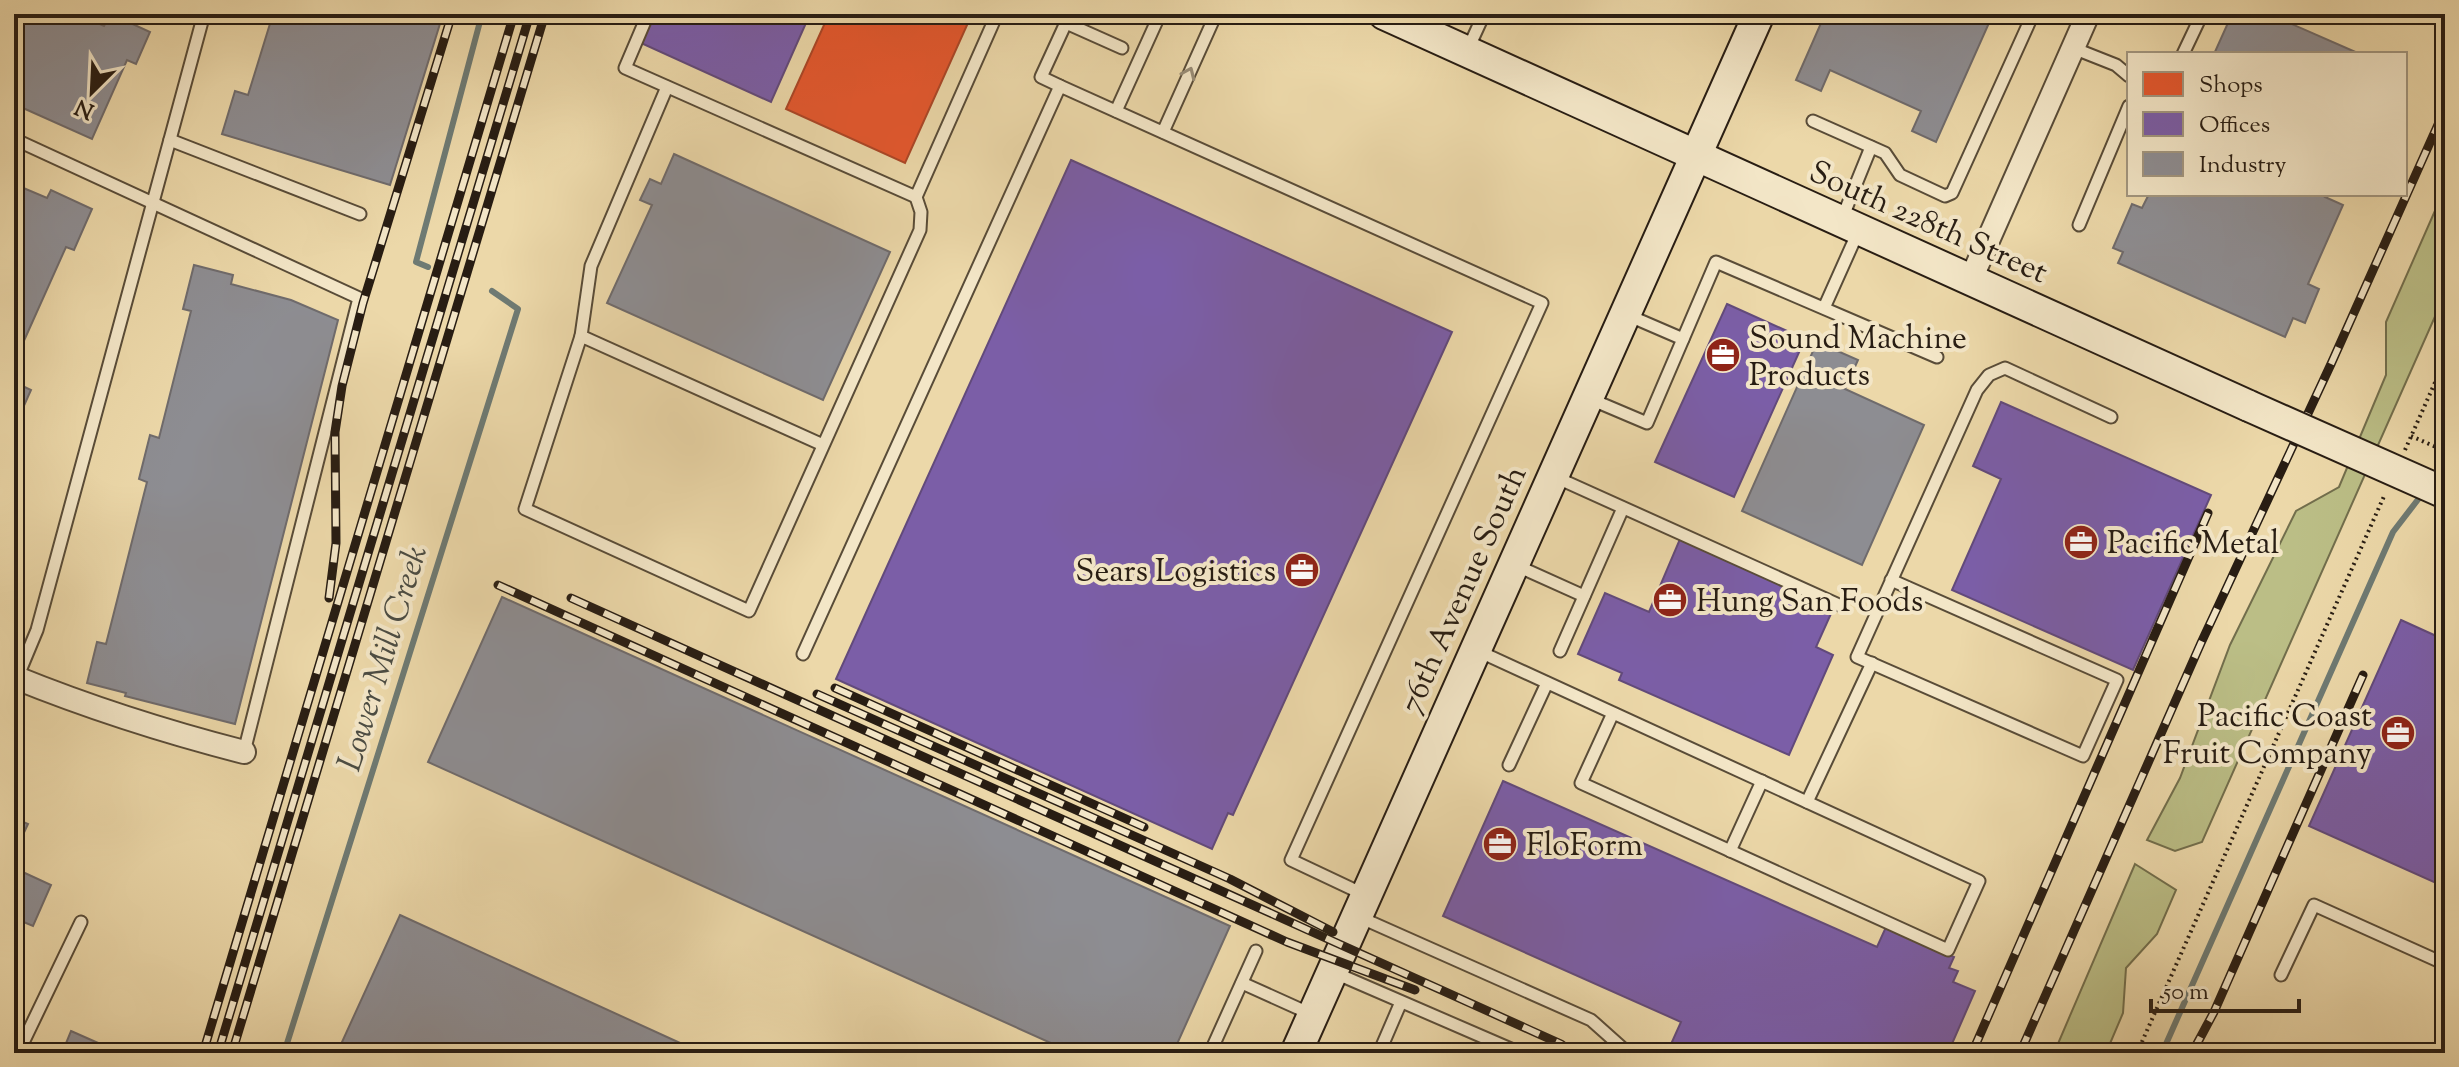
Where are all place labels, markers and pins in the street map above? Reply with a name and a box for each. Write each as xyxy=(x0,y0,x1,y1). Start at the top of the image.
place label: Sound Machine Products xyxy=(1749,317,1967,400)
office icon: Sound Machine Products xyxy=(1704,336,1742,374)
place label: Pacific Metal xyxy=(2107,522,2279,568)
office icon: Pacific Metal xyxy=(2062,523,2100,561)
place label: Sears Logistics xyxy=(1075,550,1276,596)
office icon: Sears Logistics xyxy=(1283,551,1321,589)
place label: Hung San Foods xyxy=(1696,580,1923,626)
office icon: Hung San Foods xyxy=(1651,581,1689,619)
place label: Pacific Coast Fruit Company xyxy=(2163,695,2372,778)
office icon: Pacific Coast Fruit Company xyxy=(2379,714,2417,752)
place label: FloForm xyxy=(1526,824,1643,870)
office icon: FloForm xyxy=(1481,825,1519,863)

